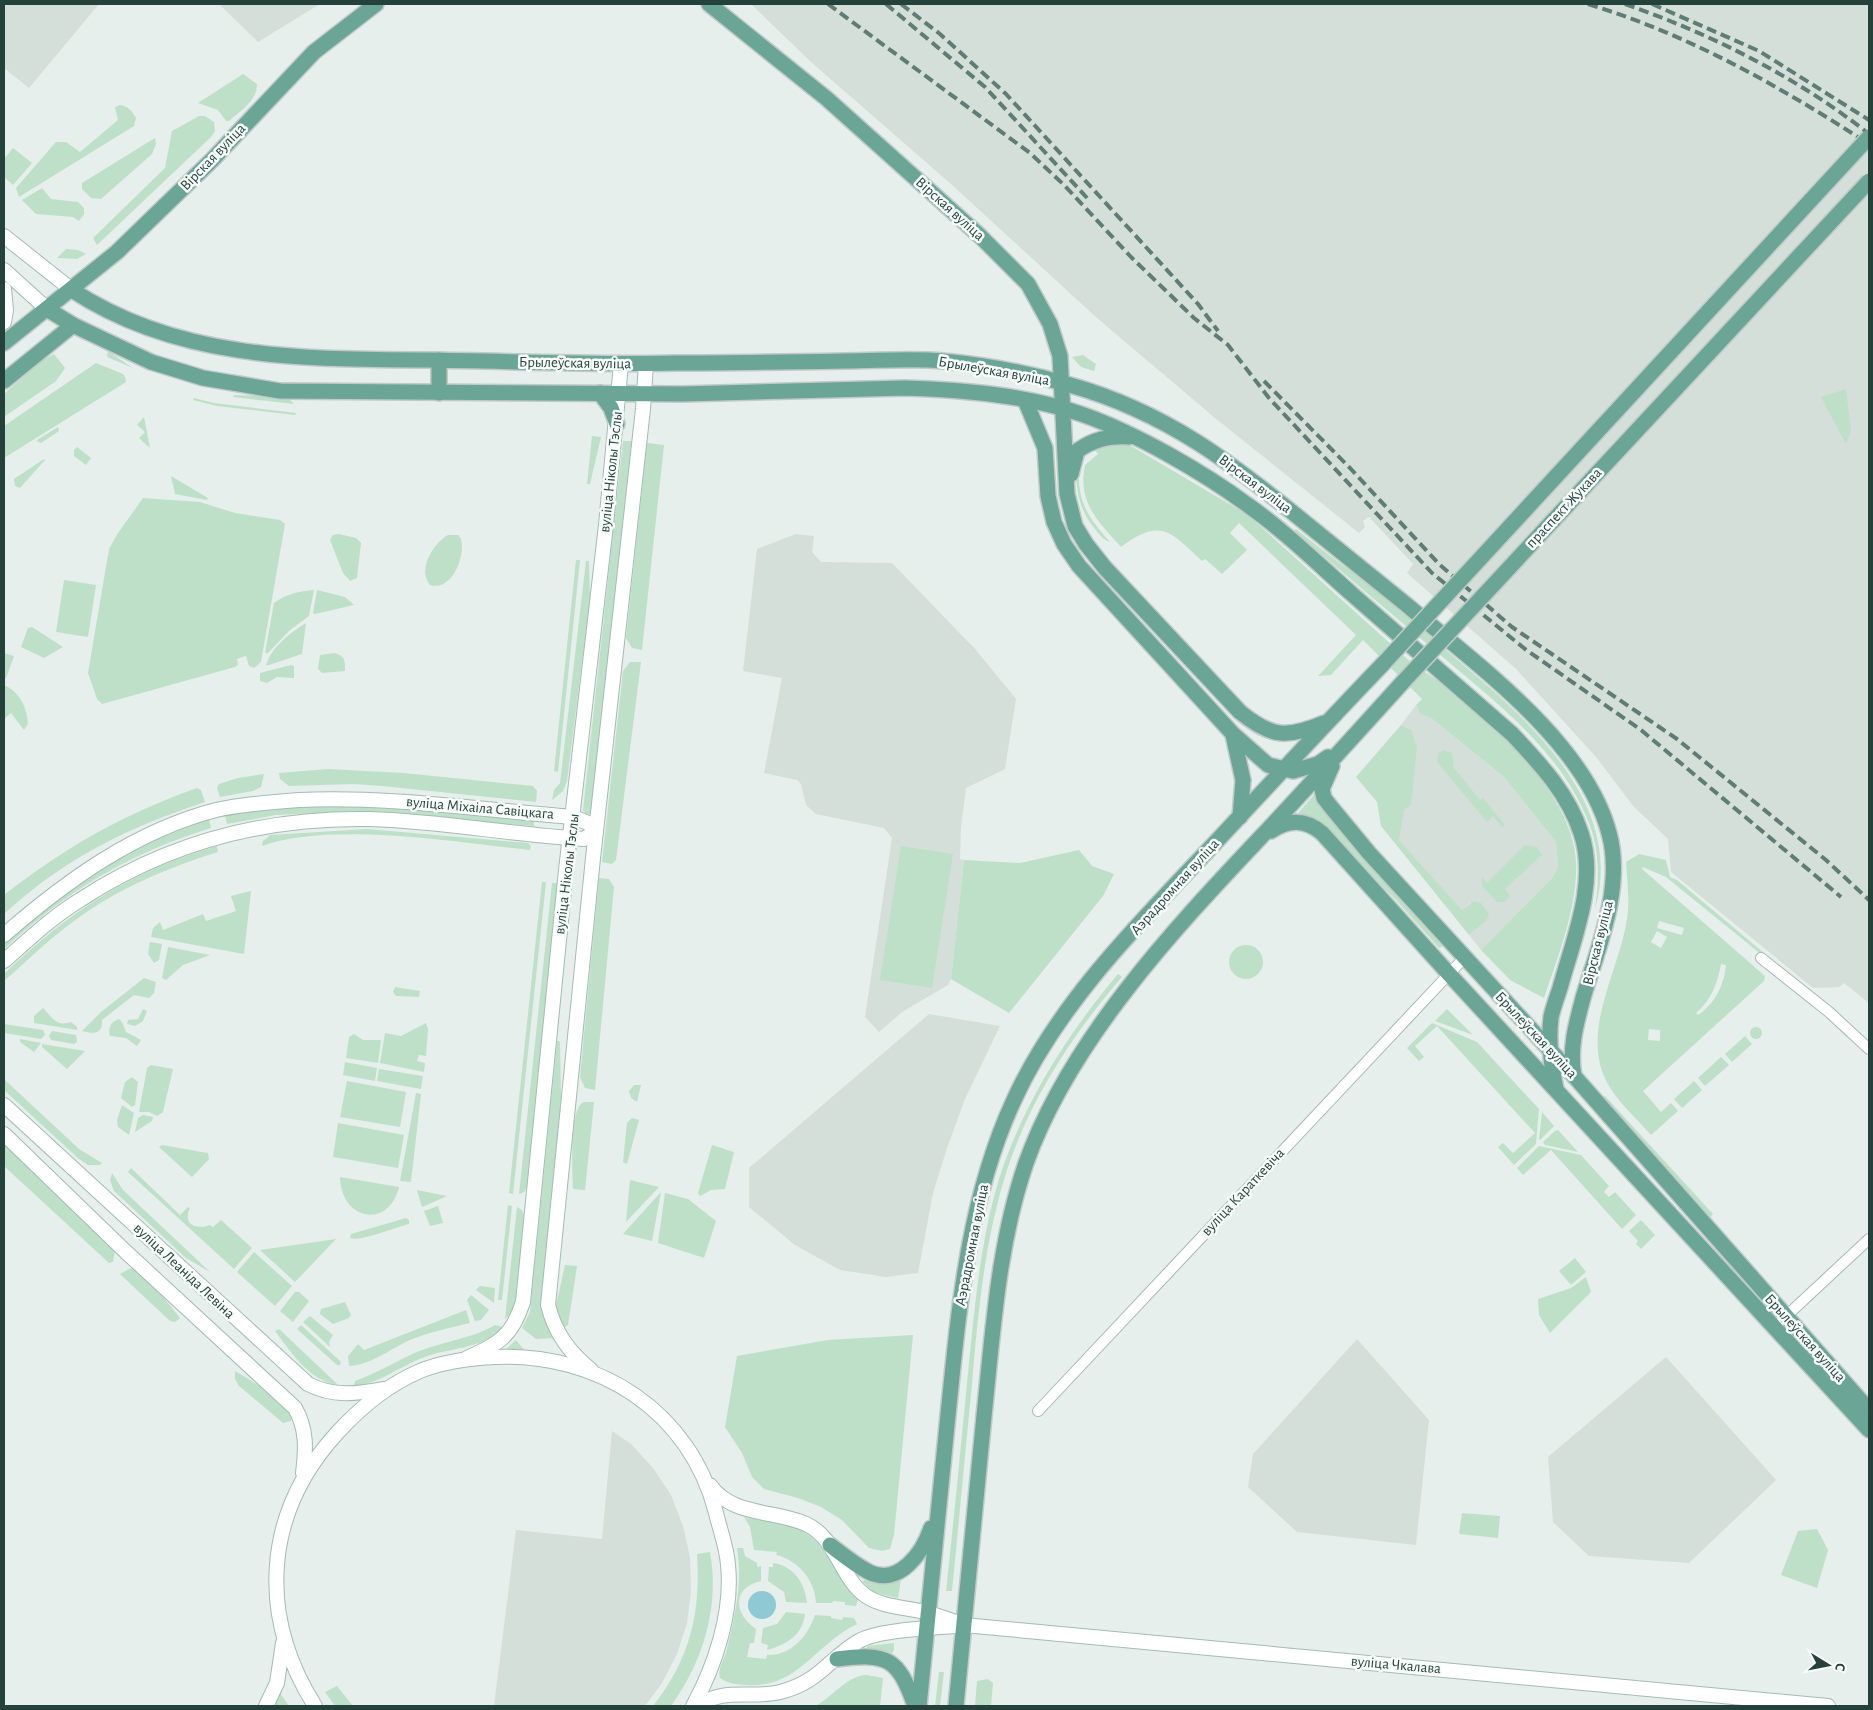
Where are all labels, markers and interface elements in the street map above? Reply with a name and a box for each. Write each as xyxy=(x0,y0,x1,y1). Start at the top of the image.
street label: Вірская вуліца xyxy=(178,121,249,193)
street label: Вірская вуліца xyxy=(913,174,987,244)
street label: Брылеўская вуліца xyxy=(937,354,1051,388)
street label: Брылеўская вуліца xyxy=(519,355,631,371)
street label: вуліца Ніколы Тэслы xyxy=(597,411,625,533)
street label: Вірская вуліца xyxy=(1216,452,1294,516)
street label: праспект Жукава xyxy=(1523,465,1605,551)
street label: вуліца Міхаіла Савіцкага xyxy=(405,794,555,822)
street label: вуліца Ніколы Тэслы xyxy=(552,813,582,935)
street label: Аэрадромная вуліца xyxy=(1128,836,1222,938)
street label: Вірская вуліца xyxy=(1580,899,1616,987)
street label: Брылеўская вуліца xyxy=(1492,989,1580,1081)
street label: вуліца Караткевіча xyxy=(1199,1145,1287,1239)
street label: Аэрадромная вуліца xyxy=(953,1183,991,1307)
street label: вуліца Леаніда Левіна xyxy=(131,1220,238,1322)
street label: Брылеўская вуліца xyxy=(1762,1291,1848,1385)
north arrow xyxy=(1803,1640,1853,1690)
street label: вуліца Чкалава xyxy=(1350,1654,1442,1676)
text: С xyxy=(1832,1662,1847,1672)

